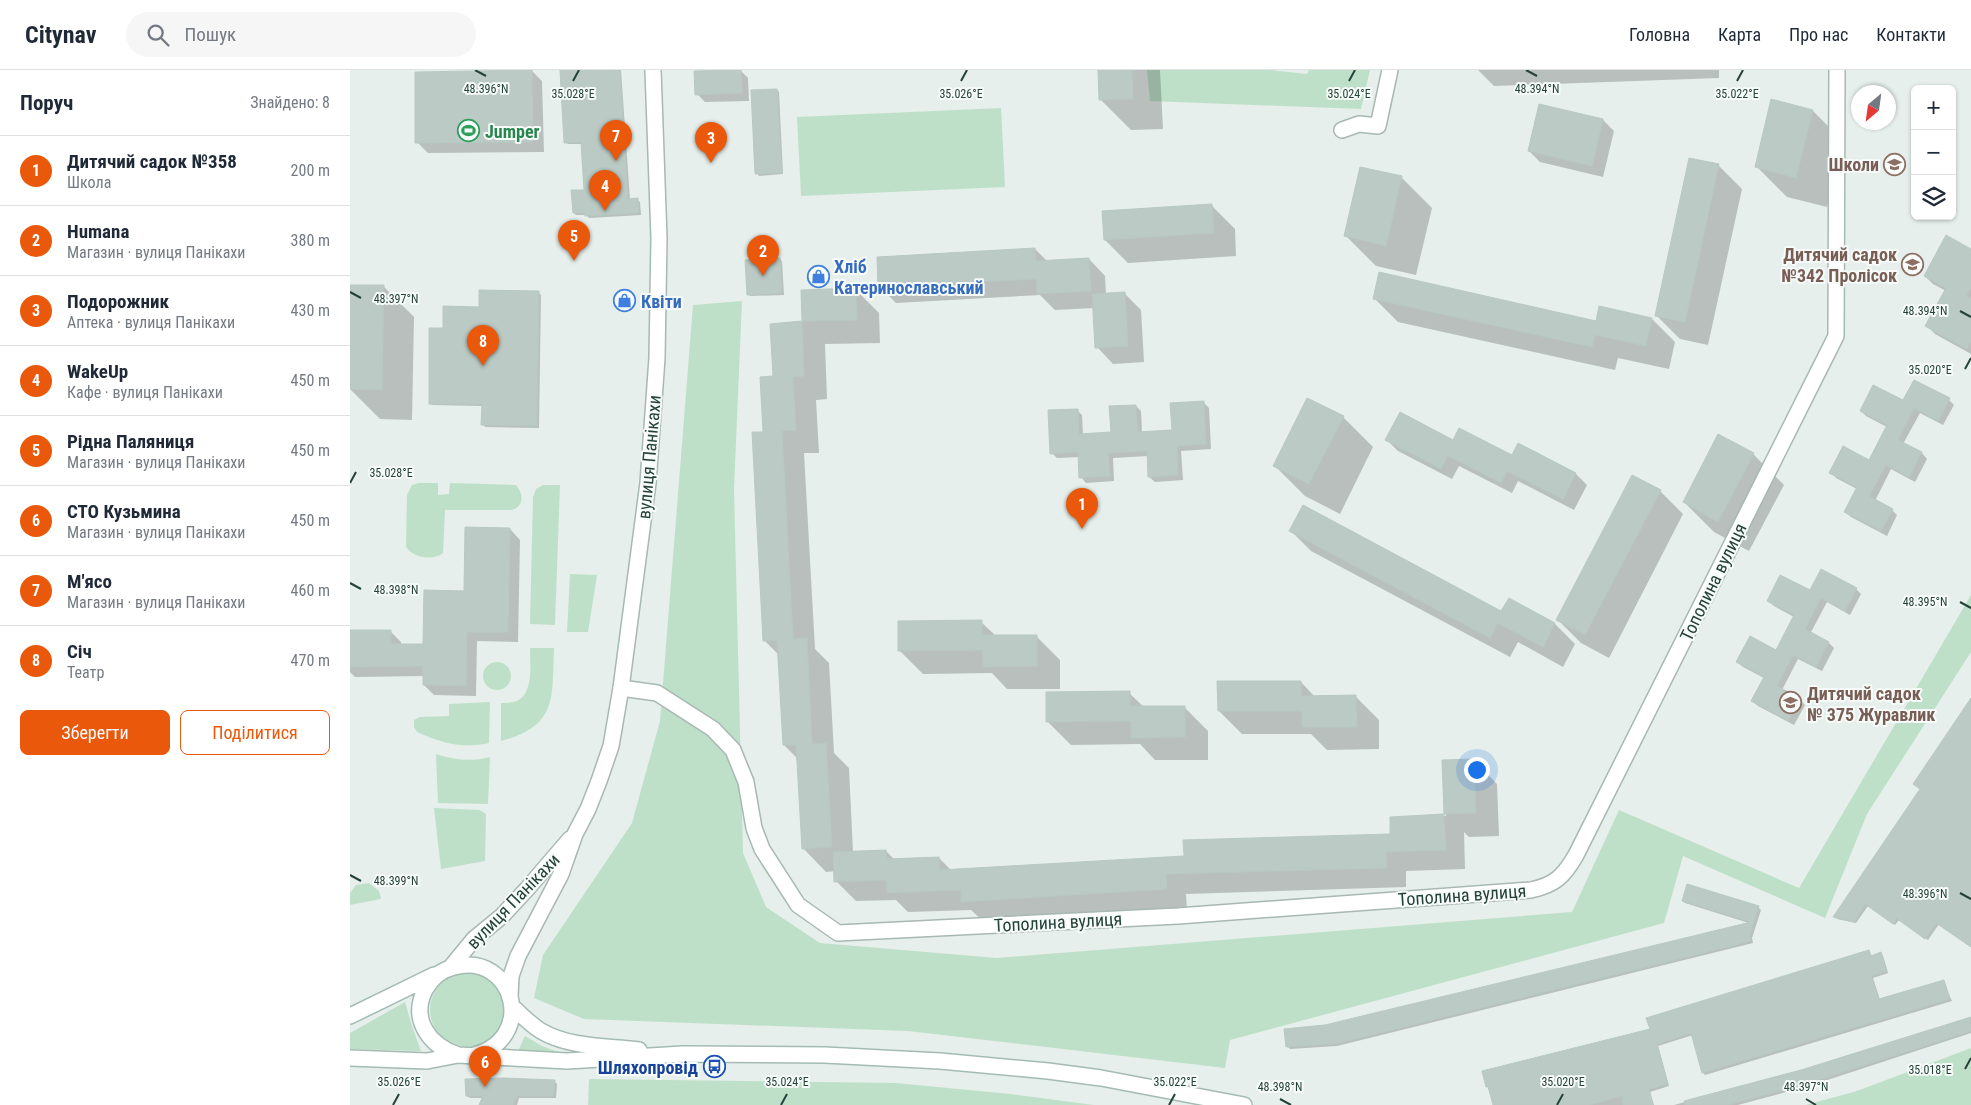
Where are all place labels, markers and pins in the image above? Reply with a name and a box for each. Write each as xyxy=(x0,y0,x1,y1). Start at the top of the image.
sports icon: Jumper xyxy=(457,119,481,143)
pin: 7 xyxy=(600,120,632,161)
place label: Jumper xyxy=(485,121,540,142)
pin: 3 xyxy=(695,122,727,163)
school or university icon: Школи xyxy=(1883,152,1907,176)
place label: Школи xyxy=(1829,154,1879,175)
pin: 4 xyxy=(589,170,621,211)
pin: 5 xyxy=(558,220,590,261)
pin: 2 xyxy=(747,235,779,276)
place label: Дитячий садок №342 Пролісок xyxy=(1781,244,1897,286)
school or university icon: Дитячий садок №342 Пролісок xyxy=(1901,252,1925,276)
place label: Хліб Катеринославський xyxy=(834,256,984,298)
shop icon: Хліб Катеринославський xyxy=(806,264,830,288)
shop icon: Квіти xyxy=(613,289,637,313)
place label: Квіти xyxy=(641,291,682,312)
pin: 8 xyxy=(467,325,499,366)
pin: 1 xyxy=(1066,488,1098,529)
place label: Дитячий садок № 375 Журавлик xyxy=(1807,683,1935,725)
school or university icon: Дитячий садок № 375 Журавлик xyxy=(1779,691,1803,715)
pin: 6 xyxy=(469,1046,501,1087)
bus stop icon: Шляхопровід xyxy=(702,1055,726,1079)
place label: Шляхопровід xyxy=(598,1057,698,1078)

